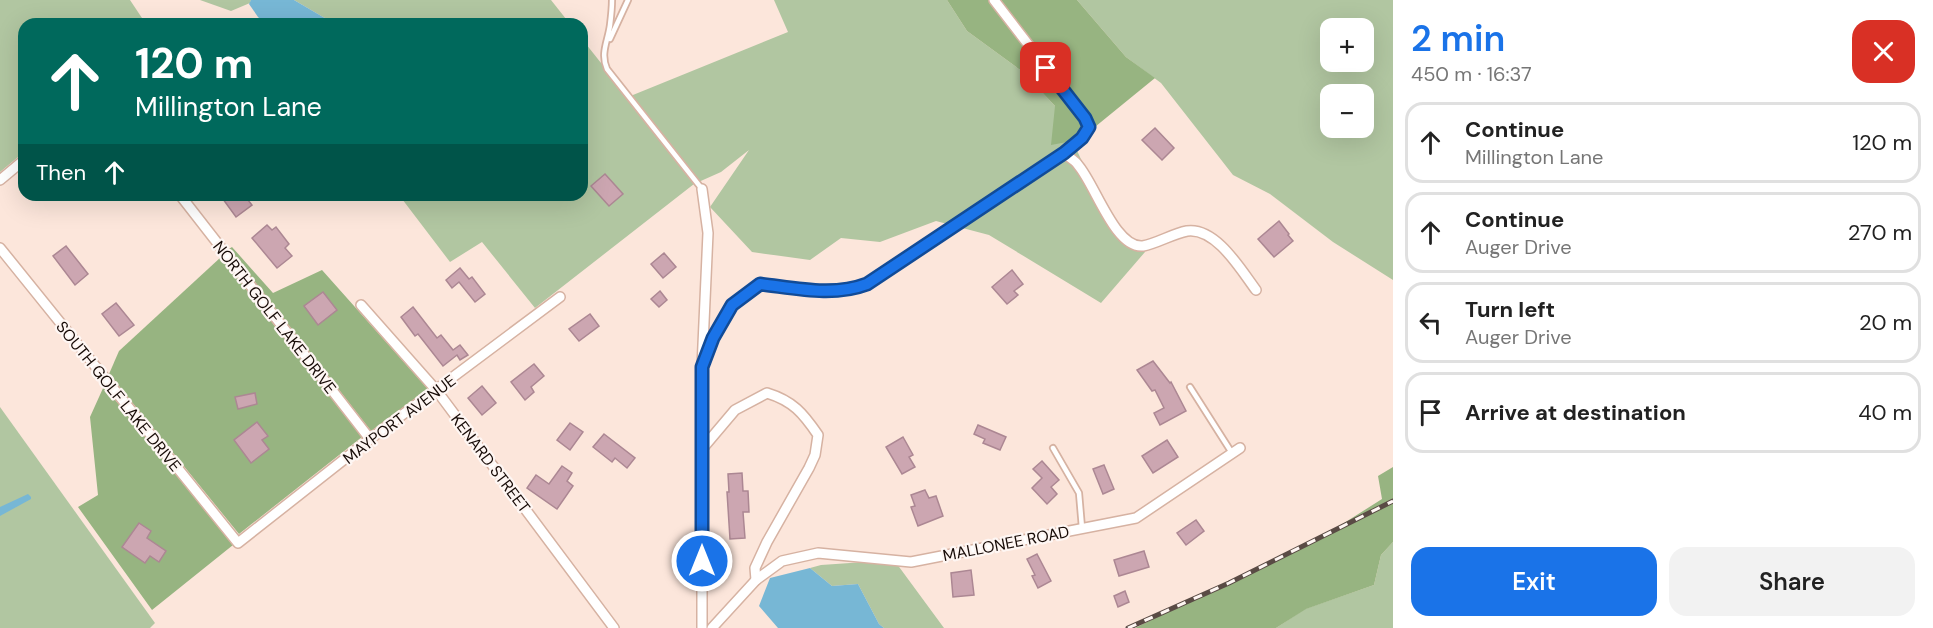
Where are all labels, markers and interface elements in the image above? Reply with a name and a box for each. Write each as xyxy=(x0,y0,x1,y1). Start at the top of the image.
text: 2 min xyxy=(1411,15,1505,62)
map controls xyxy=(1320,18,1374,138)
button: + xyxy=(1320,18,1374,72)
button: close xyxy=(1852,20,1915,83)
text: 120 m xyxy=(135,36,253,91)
icon: ahead xyxy=(36,42,114,120)
pin xyxy=(1020,42,1071,93)
icon: arrive xyxy=(1029,51,1062,84)
text: 450 m · 16:37 xyxy=(1411,61,1532,87)
button: − xyxy=(1320,84,1374,138)
text: Millington Lane xyxy=(135,89,322,124)
text: Continue xyxy=(1465,115,1564,144)
icon: ahead xyxy=(1414,126,1447,159)
text: 120 m xyxy=(1852,128,1912,157)
text: Millington Lane xyxy=(1465,144,1603,170)
icon: ahead xyxy=(98,156,131,189)
text: Then xyxy=(36,158,86,187)
text: Continue xyxy=(1465,205,1564,234)
icon: ahead xyxy=(1414,216,1447,249)
text: 270 m xyxy=(1848,218,1912,247)
text: Auger Drive xyxy=(1465,234,1572,260)
street label: NORTH GOLF LAKE DRIVE xyxy=(208,237,341,398)
text: Turn left xyxy=(1465,295,1555,324)
icon: left xyxy=(1414,306,1447,339)
text: 20 m xyxy=(1859,308,1912,337)
street label: SOUTH GOLF LAKE DRIVE xyxy=(51,317,186,476)
text: Auger Drive xyxy=(1465,324,1572,350)
street label: MAYPORT AVENUE xyxy=(339,370,460,469)
icon: arrive xyxy=(1414,396,1447,429)
text: Arrive at destination xyxy=(1465,398,1686,427)
text: 40 m xyxy=(1858,398,1912,427)
street label: KENARD STREET xyxy=(446,409,535,517)
street label: MALLONEE ROAD xyxy=(941,521,1071,566)
position arrow xyxy=(670,529,734,593)
button: Exit xyxy=(1411,547,1657,616)
button: Share xyxy=(1669,547,1915,616)

